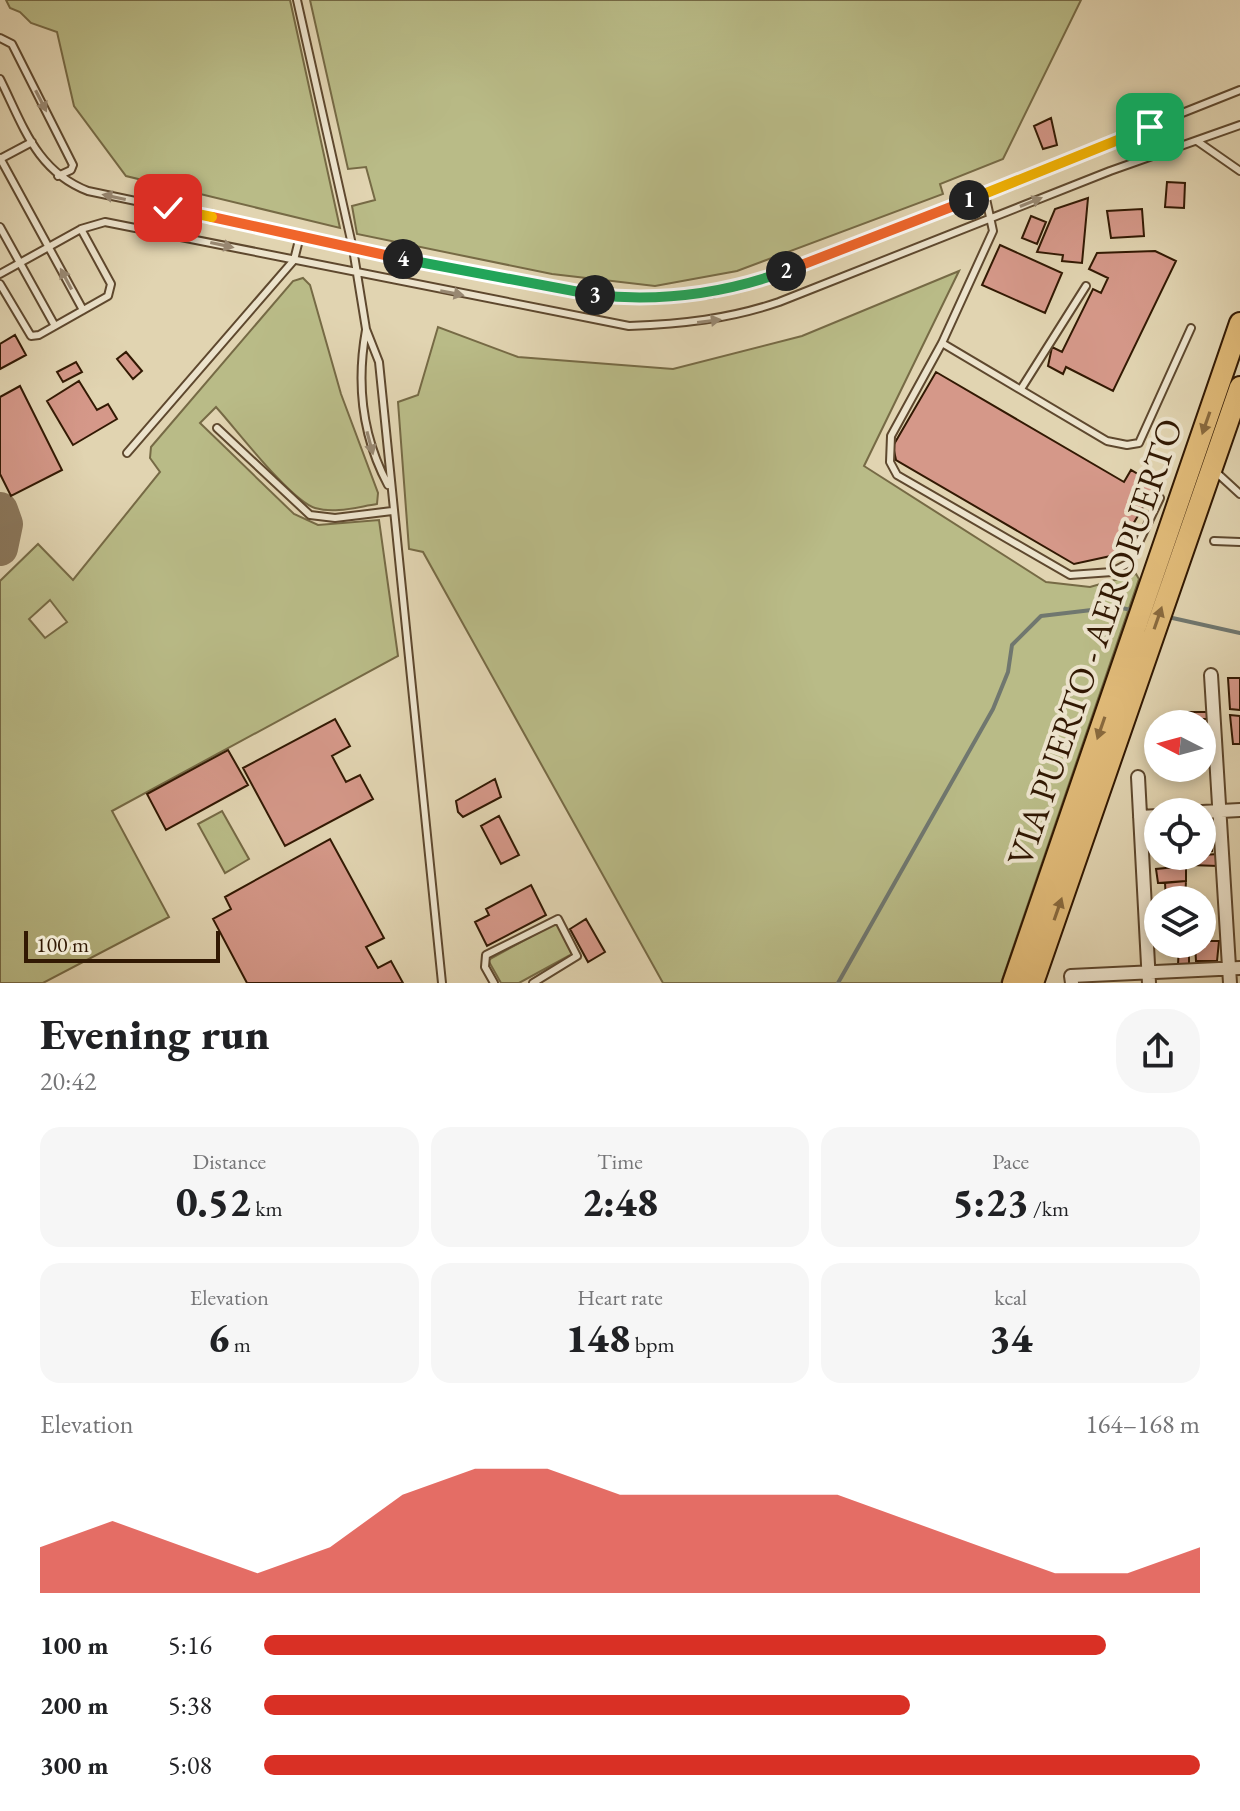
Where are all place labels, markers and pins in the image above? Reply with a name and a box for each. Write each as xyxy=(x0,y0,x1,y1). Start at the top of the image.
pin xyxy=(1116,93,1184,161)
pin xyxy=(134,174,202,242)
pin: 1 xyxy=(949,180,989,220)
pin: 4 xyxy=(383,239,423,279)
pin: 2 xyxy=(766,251,806,291)
pin: 3 xyxy=(575,275,615,315)

